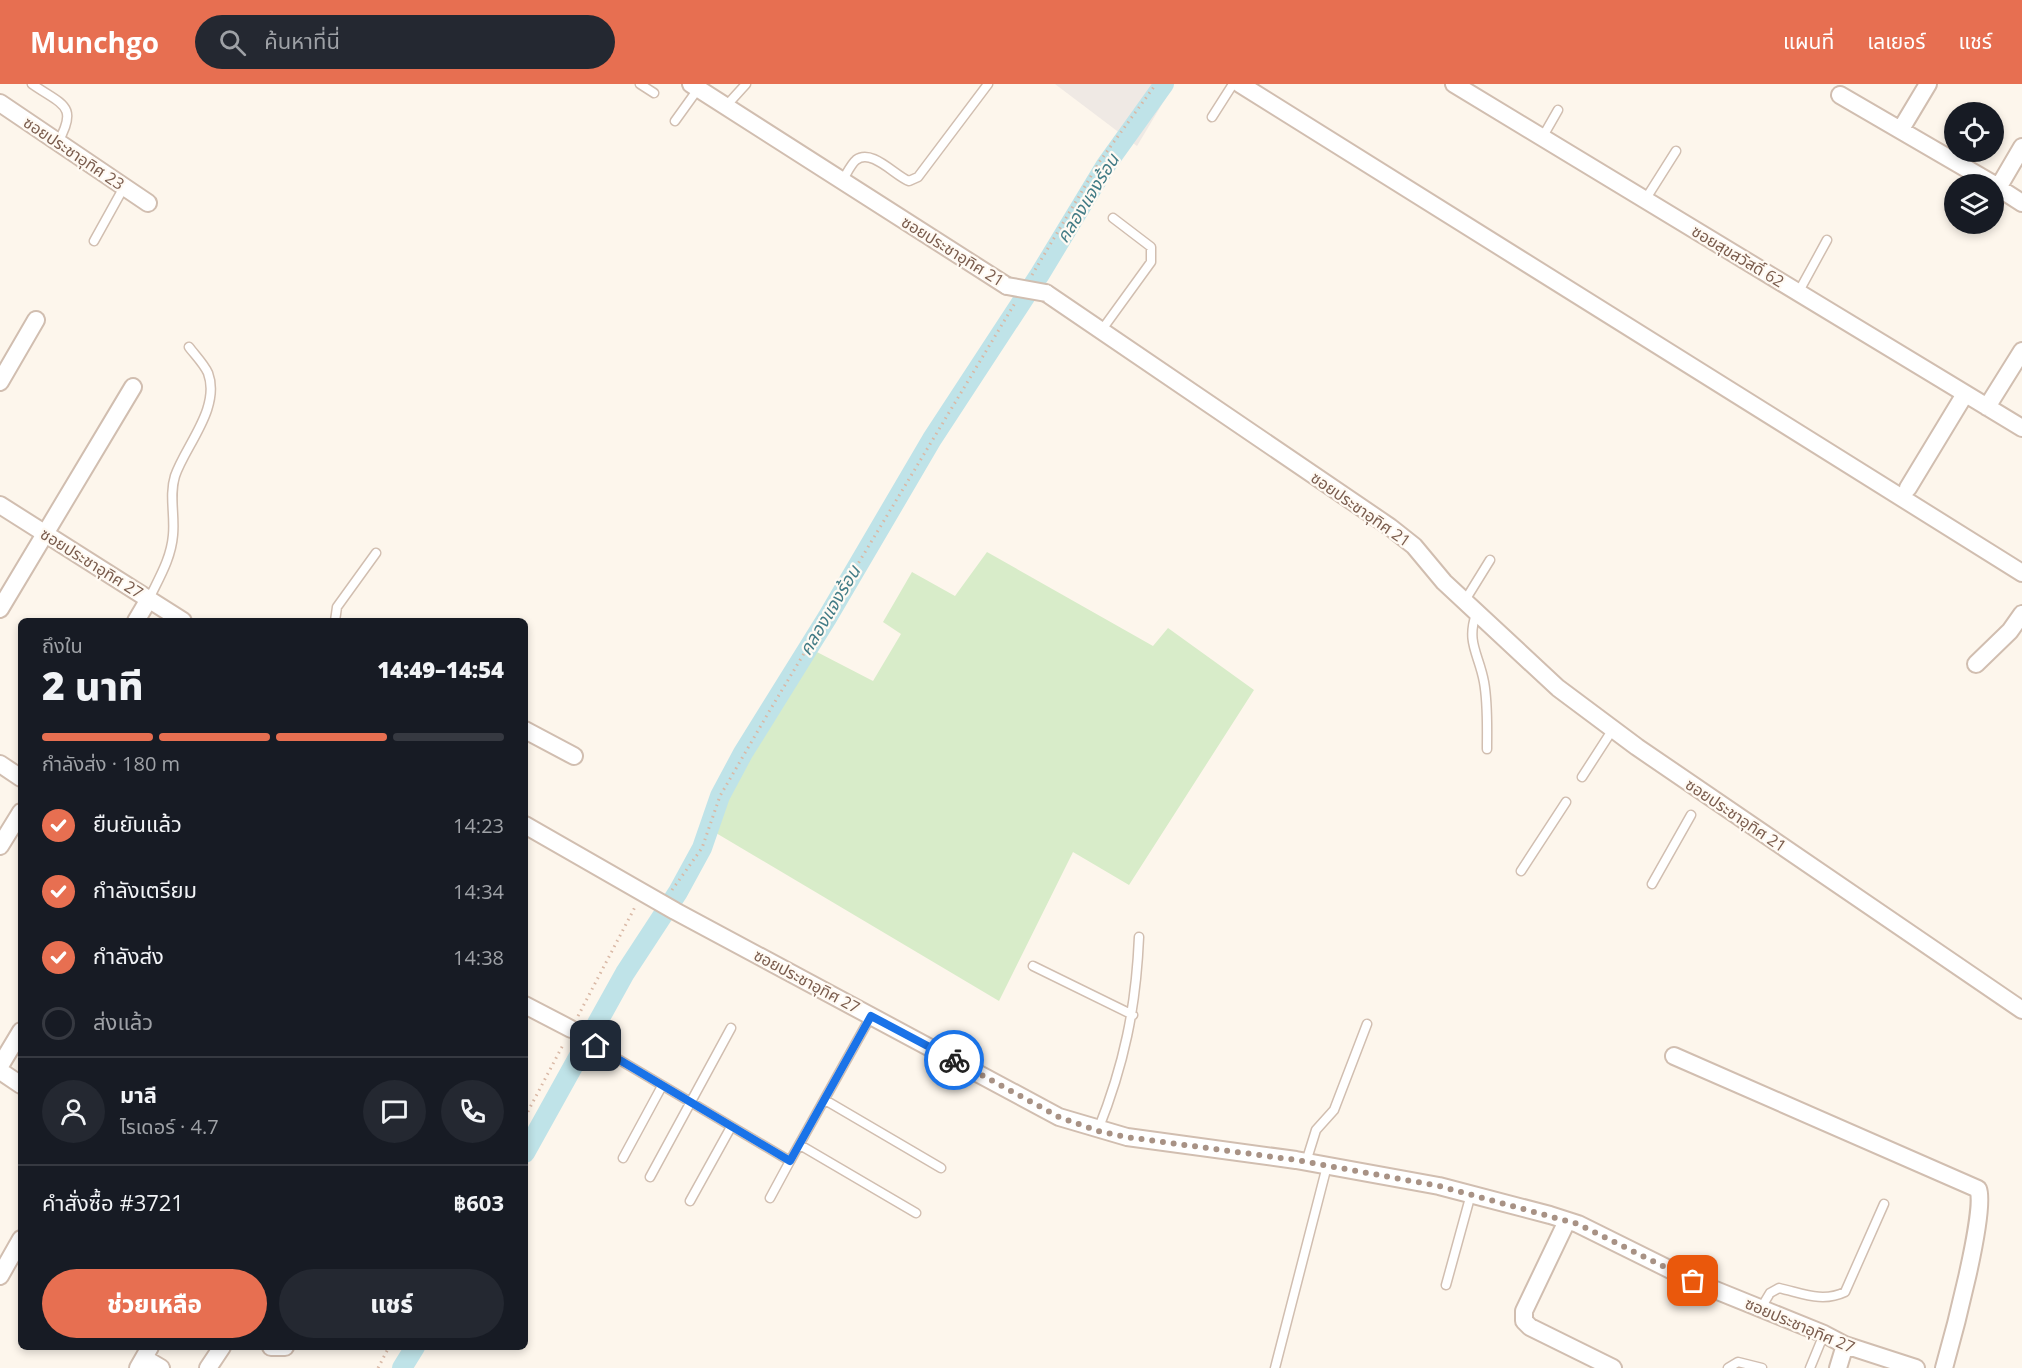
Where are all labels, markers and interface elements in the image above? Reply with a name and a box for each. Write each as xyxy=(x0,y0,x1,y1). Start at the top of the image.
search box xyxy=(195,15,615,69)
text: Munchgo xyxy=(30,23,159,61)
text: ค้นหาที่นี่ xyxy=(264,25,340,55)
icon: search xyxy=(216,26,249,59)
text: แผนที่ xyxy=(1783,27,1834,55)
text: เลเยอร์ xyxy=(1867,27,1926,55)
text: แชร์ xyxy=(1959,27,1992,55)
map controls xyxy=(1944,102,2004,234)
button: locate xyxy=(1944,102,2004,162)
street label: ซอยประชาอุทิศ 23 xyxy=(19,111,129,195)
water label: คลองแจงร้อน xyxy=(1050,148,1124,247)
button: layers xyxy=(1944,174,2004,234)
street label: ซอยประชาอุทิศ 21 xyxy=(897,211,1009,291)
street label: ซอยสุขสวัสดิ์ 62 xyxy=(1688,220,1788,292)
street label: ซอยประชาอุทิศ 21 xyxy=(1307,466,1415,552)
street label: ซอยประชาอุทิศ 27 xyxy=(36,523,148,603)
water label: คลองแจงร้อน xyxy=(793,560,866,659)
text: ถึงใน xyxy=(42,632,83,659)
text: 14:49–14:54 xyxy=(377,654,504,684)
text: 2 นาที xyxy=(42,658,143,711)
text: กำลังส่ง · 180 m xyxy=(42,750,180,777)
street label: ซอยประชาอุทิศ 21 xyxy=(1681,773,1791,857)
text: ยืนยันแล้ว xyxy=(93,808,182,838)
icon: check xyxy=(42,809,75,842)
text: 14:23 xyxy=(453,812,504,839)
text: กำลังเตรียม xyxy=(93,874,197,904)
icon: check xyxy=(42,875,75,908)
text: 14:34 xyxy=(453,878,504,905)
text: กำลังส่ง xyxy=(93,940,164,970)
icon: check xyxy=(42,941,75,974)
text: 14:38 xyxy=(453,944,504,971)
street label: ซอยประชาอุทิศ 27 xyxy=(750,944,864,1018)
text: ส่งแล้ว xyxy=(93,1006,153,1036)
pin xyxy=(570,1020,621,1071)
icon: home xyxy=(579,1029,612,1062)
courier xyxy=(924,1030,984,1090)
icon: bike xyxy=(938,1044,971,1077)
text: มาลี xyxy=(120,1079,157,1109)
button: person xyxy=(42,1080,105,1143)
button: chat xyxy=(363,1080,426,1143)
button: phone xyxy=(441,1080,504,1143)
text: ไรเดอร์ · 4.7 xyxy=(120,1113,219,1140)
text: คำสั่งซื้อ #3721 xyxy=(42,1187,184,1217)
text: ฿603 xyxy=(453,1187,504,1217)
pin xyxy=(1667,1255,1718,1306)
icon: bag xyxy=(1676,1264,1709,1297)
button: ช่วยเหลือ xyxy=(42,1269,267,1338)
button: แชร์ xyxy=(279,1269,504,1338)
street label: ซอยประชาอุทิศ 27 xyxy=(1742,1292,1858,1358)

